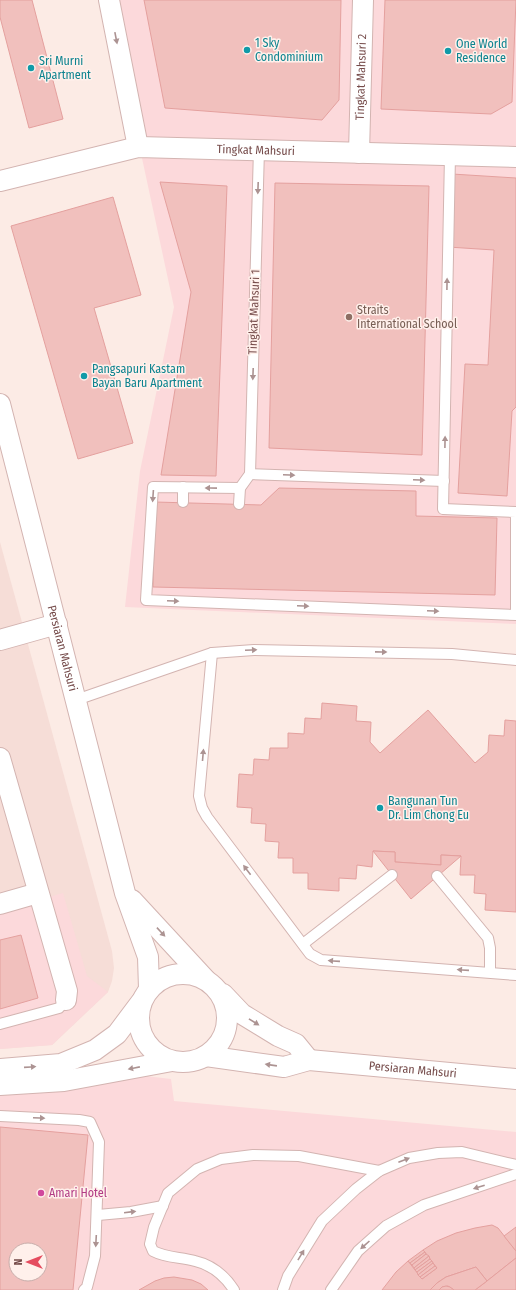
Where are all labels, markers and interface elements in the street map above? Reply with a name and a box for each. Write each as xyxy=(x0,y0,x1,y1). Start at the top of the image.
one-way arrow xyxy=(114,32,120,44)
street label: Tingkat Mahsuri 2 xyxy=(353,34,369,120)
place label: 1 Sky Condominium xyxy=(255,36,323,64)
place label: One World Residence xyxy=(456,37,508,65)
marker: 1 Sky Condominium xyxy=(242,45,252,55)
marker: One World Residence xyxy=(443,46,453,56)
place label: Sri Murni Apartment xyxy=(39,54,91,82)
marker: Sri Murni Apartment xyxy=(26,63,36,73)
street label: Tingkat Mahsuri xyxy=(217,142,295,158)
one-way arrow xyxy=(255,182,261,195)
street label: Tingkat Mahsuri 1 xyxy=(246,269,262,355)
one-way arrow xyxy=(444,277,450,290)
place label: Straits International School xyxy=(357,303,457,331)
marker: Straits International School xyxy=(344,312,354,322)
place label: Pangsapuri Kastam Bayan Baru Apartment xyxy=(92,362,202,390)
one-way arrow xyxy=(250,368,256,381)
marker: Pangsapuri Kastam Bayan Baru Apartment xyxy=(79,371,89,381)
one-way arrow xyxy=(441,436,448,448)
one-way arrow xyxy=(283,472,295,479)
one-way arrow xyxy=(413,477,426,483)
one-way arrow xyxy=(204,485,217,491)
one-way arrow xyxy=(149,490,156,502)
one-way arrow xyxy=(167,597,179,604)
one-way arrow xyxy=(297,603,310,609)
street label: Persiaran Mahsuri xyxy=(45,604,80,693)
one-way arrow xyxy=(427,608,439,615)
one-way arrow xyxy=(245,647,258,653)
one-way arrow xyxy=(375,649,388,655)
one-way arrow xyxy=(200,749,206,761)
place label: Bangunan Tun Dr. Lim Chong Eu xyxy=(388,794,469,822)
marker: Bangunan Tun Dr. Lim Chong Eu xyxy=(375,803,385,813)
one-way arrow xyxy=(243,864,251,875)
one-way arrow xyxy=(156,927,166,937)
one-way arrow xyxy=(328,957,340,964)
one-way arrow xyxy=(457,967,469,974)
one-way arrow xyxy=(249,1018,259,1026)
street label: Persiaran Mahsuri xyxy=(368,1059,457,1081)
one-way arrow xyxy=(265,1062,277,1068)
one-way arrow xyxy=(24,1063,36,1070)
one-way arrow xyxy=(128,1066,140,1072)
one-way arrow xyxy=(33,1115,46,1121)
one-way arrow xyxy=(399,1157,411,1163)
one-way arrow xyxy=(473,1184,485,1190)
place label: Amari Hotel xyxy=(49,1186,107,1200)
marker: Amari Hotel xyxy=(36,1188,46,1198)
one-way arrow xyxy=(124,1209,136,1215)
one-way arrow xyxy=(93,1235,100,1247)
one-way arrow xyxy=(360,1241,370,1250)
north arrow xyxy=(8,1242,48,1282)
one-way arrow xyxy=(297,1249,304,1261)
text: N xyxy=(12,1259,25,1265)

